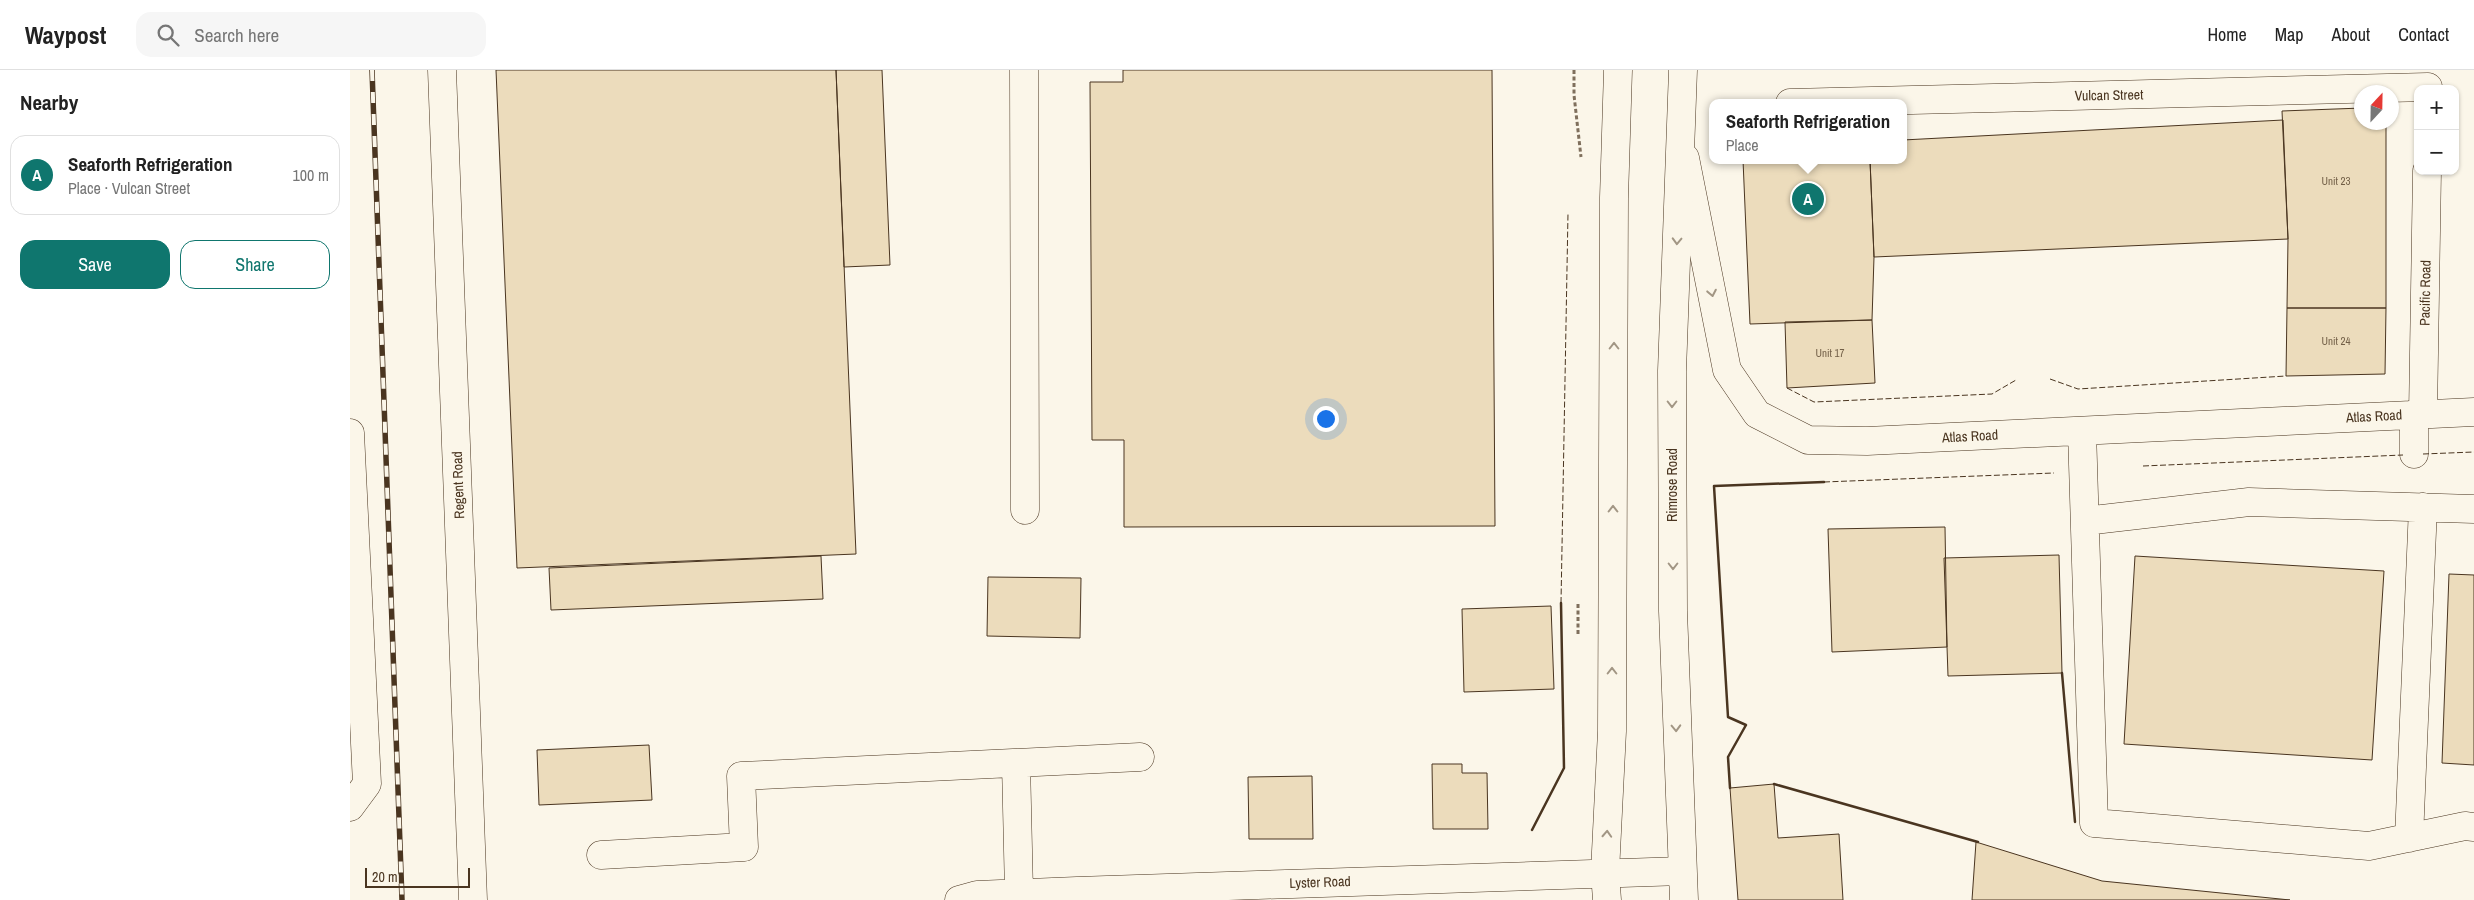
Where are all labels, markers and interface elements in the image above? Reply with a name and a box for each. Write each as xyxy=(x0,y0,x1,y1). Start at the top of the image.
search box xyxy=(136,12,486,57)
text: Waypost xyxy=(25,19,106,51)
icon: search xyxy=(154,21,182,49)
text: Search here xyxy=(194,22,279,48)
text: Home xyxy=(2207,22,2247,47)
text: Map xyxy=(2275,22,2304,47)
text: About xyxy=(2332,22,2370,47)
text: Contact xyxy=(2398,22,2449,47)
street label: Vulcan Street xyxy=(2075,85,2143,105)
north arrow xyxy=(2354,85,2399,130)
map controls xyxy=(2414,85,2459,175)
button: + xyxy=(2414,85,2459,130)
text: Nearby xyxy=(20,88,78,117)
popup xyxy=(1709,99,1907,164)
text: Seaforth Refrigeration xyxy=(1726,108,1890,134)
button: − xyxy=(2414,130,2459,175)
text: Place xyxy=(1726,134,1759,156)
text: Seaforth Refrigeration xyxy=(68,151,232,177)
text: A xyxy=(32,164,42,186)
text: 100 m xyxy=(293,164,329,186)
house number: Unit 23 xyxy=(2321,174,2351,188)
text: Place · Vulcan Street xyxy=(68,177,190,199)
pin: A xyxy=(1792,180,1824,218)
one-way arrow xyxy=(1672,237,1683,245)
button: Save xyxy=(20,240,170,289)
button: Share xyxy=(180,240,330,289)
street label: Pacific Road xyxy=(2415,260,2435,326)
one-way arrow xyxy=(1706,289,1716,297)
house number: Unit 24 xyxy=(2321,334,2351,348)
one-way arrow xyxy=(1609,342,1619,350)
house number: Unit 17 xyxy=(1815,346,1845,360)
one-way arrow xyxy=(1667,400,1677,408)
your location xyxy=(1313,406,1339,432)
street label: Atlas Road xyxy=(2344,406,2403,427)
street label: Atlas Road xyxy=(1940,426,1999,447)
street label: Rimrose Road xyxy=(1663,448,1681,522)
street label: Regent Road xyxy=(448,451,468,519)
one-way arrow xyxy=(1608,505,1618,512)
one-way arrow xyxy=(1668,562,1678,570)
one-way arrow xyxy=(1607,667,1617,675)
one-way arrow xyxy=(1671,725,1682,733)
one-way arrow xyxy=(1602,830,1613,838)
scale bar xyxy=(365,865,470,888)
text: 20 m xyxy=(372,868,398,886)
street label: Lyster Road xyxy=(1289,872,1351,892)

